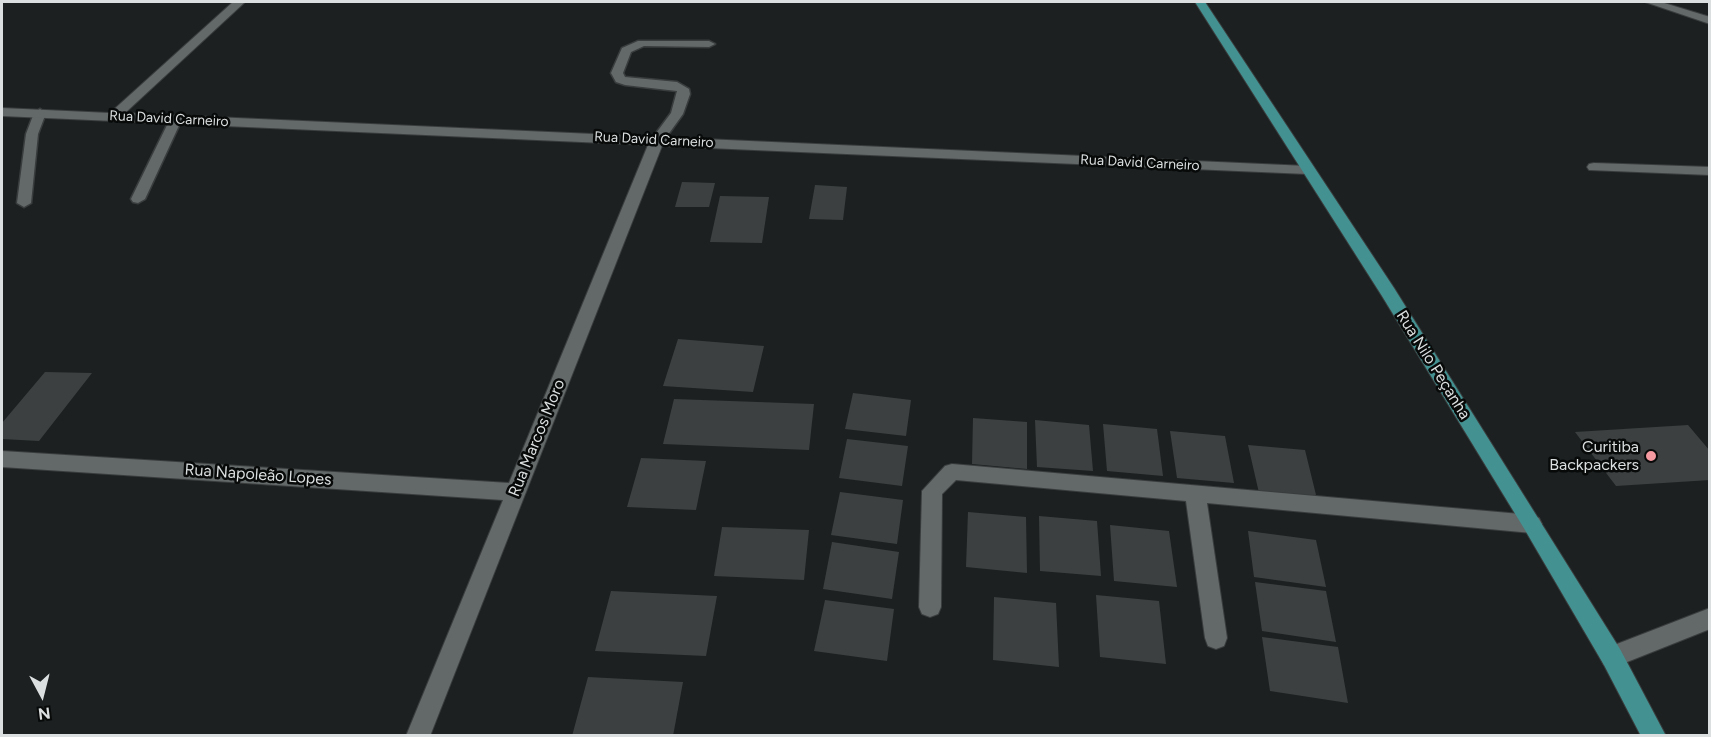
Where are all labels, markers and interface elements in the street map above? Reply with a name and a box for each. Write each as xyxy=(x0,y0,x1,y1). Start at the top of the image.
street label: Rua David Carneiro xyxy=(109,107,229,131)
street label: Rua David Carneiro xyxy=(594,128,714,152)
street label: Rua David Carneiro xyxy=(1080,151,1200,175)
street label: Rua Nilo Peçanha xyxy=(1392,307,1474,423)
street label: Rua Marcos Moro xyxy=(505,376,569,500)
place label: Curitiba Backpackers xyxy=(1549,437,1639,475)
marker: Curitiba Backpackers xyxy=(1644,449,1658,463)
street label: Rua Napoleão Lopes xyxy=(184,460,332,490)
north arrow xyxy=(12,665,72,725)
text: N xyxy=(37,703,52,724)

